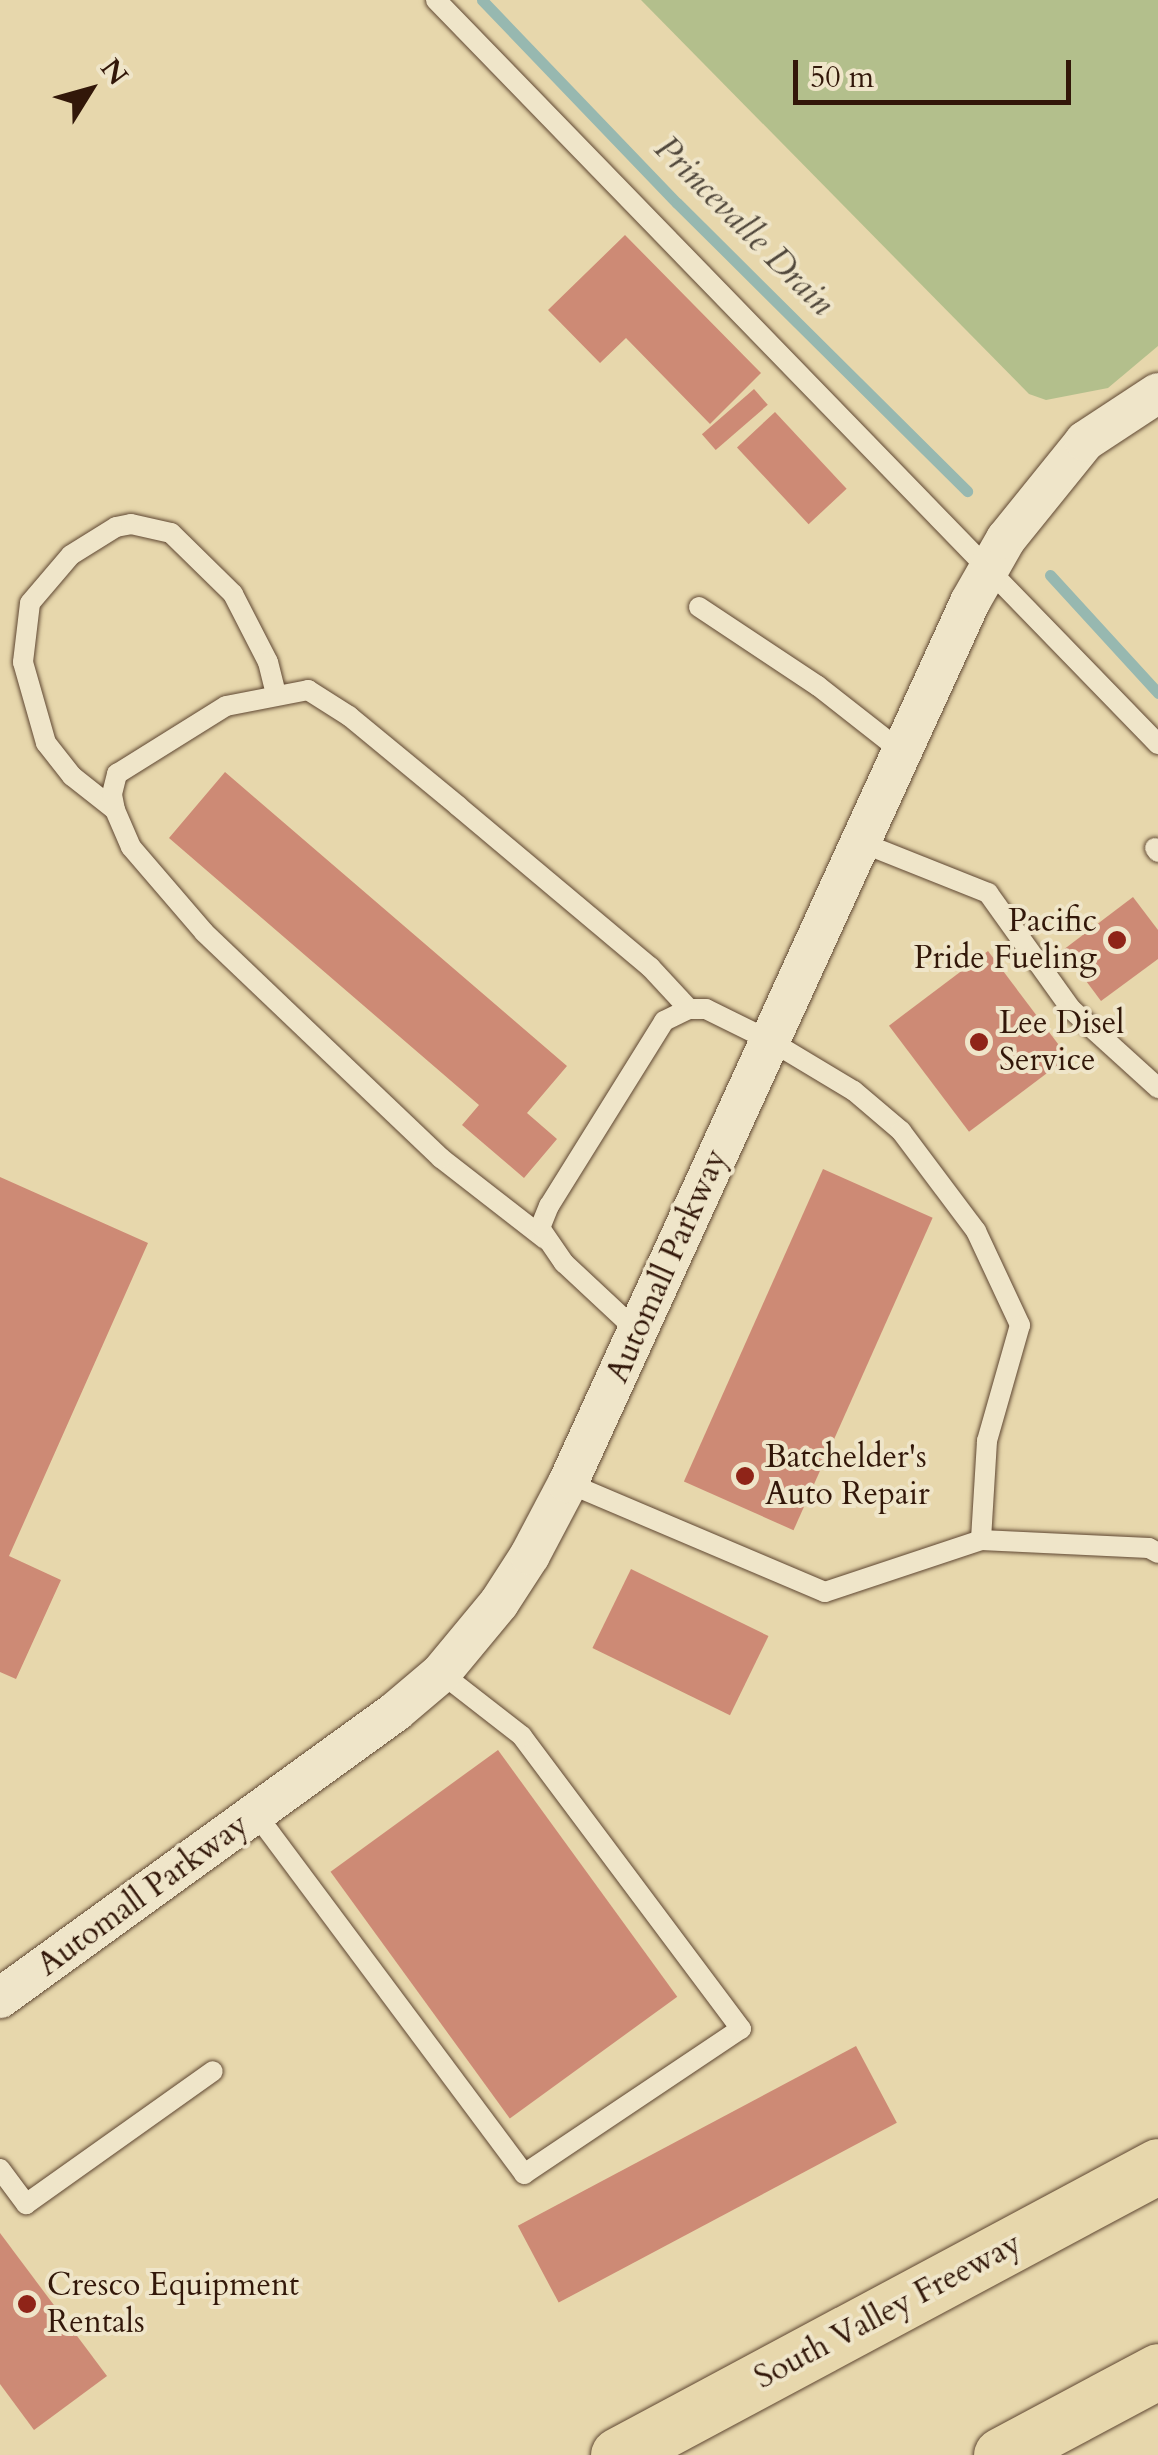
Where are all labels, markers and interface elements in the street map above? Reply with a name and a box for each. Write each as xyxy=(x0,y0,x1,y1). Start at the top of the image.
north arrow xyxy=(40,40,140,140)
scale bar xyxy=(798,40,1076,102)
text: N xyxy=(91,51,136,93)
text: 50 m xyxy=(810,57,874,98)
water label: Princevalle Drain xyxy=(646,128,842,324)
place label: Pacific Pride Fueling xyxy=(914,903,1097,978)
marker: Pacific Pride Fueling xyxy=(1106,929,1128,951)
place label: Lee Disel Service xyxy=(999,1005,1124,1080)
marker: Lee Disel Service xyxy=(968,1031,990,1053)
street label: Automall Parkway xyxy=(598,1143,736,1389)
place label: Batchelder's Auto Repair xyxy=(765,1439,930,1514)
marker: Batchelder's Auto Repair xyxy=(734,1465,756,1487)
street label: Automall Parkway xyxy=(30,1806,256,1984)
street label: South Valley Freeway xyxy=(748,2225,1028,2397)
place label: Cresco Equipment Rentals xyxy=(47,2267,299,2342)
marker: Cresco Equipment Rentals xyxy=(16,2293,38,2315)

